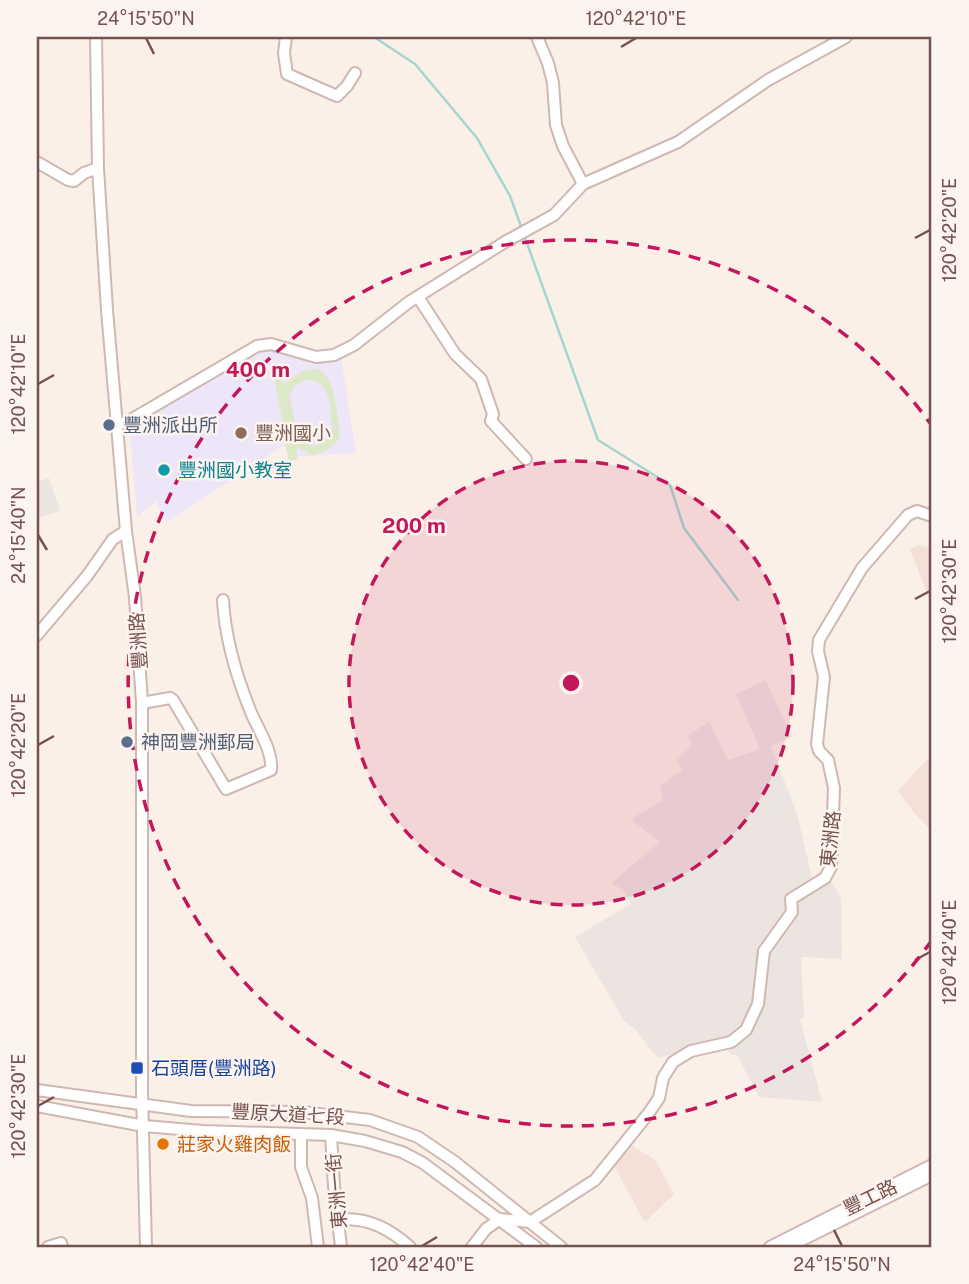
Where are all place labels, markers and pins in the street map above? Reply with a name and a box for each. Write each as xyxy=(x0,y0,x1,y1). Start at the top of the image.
place label: 豐洲派出所 xyxy=(123,414,218,436)
marker: 豐洲派出所 xyxy=(101,417,117,433)
place label: 豐洲國小 xyxy=(255,422,331,444)
marker: 豐洲國小 xyxy=(233,425,249,441)
place label: 豐洲國小教室 xyxy=(178,459,292,481)
marker: 豐洲國小教室 xyxy=(156,462,172,478)
centre of rings xyxy=(559,671,583,695)
place label: 神岡豐洲郵局 xyxy=(141,731,255,753)
marker: 神岡豐洲郵局 xyxy=(119,734,135,750)
place label: 石頭厝(豐洲路) xyxy=(151,1057,277,1079)
marker: 石頭厝(豐洲路) xyxy=(129,1060,145,1076)
place label: 莊家火雞肉飯 xyxy=(177,1133,291,1155)
marker: 莊家火雞肉飯 xyxy=(155,1136,171,1152)

